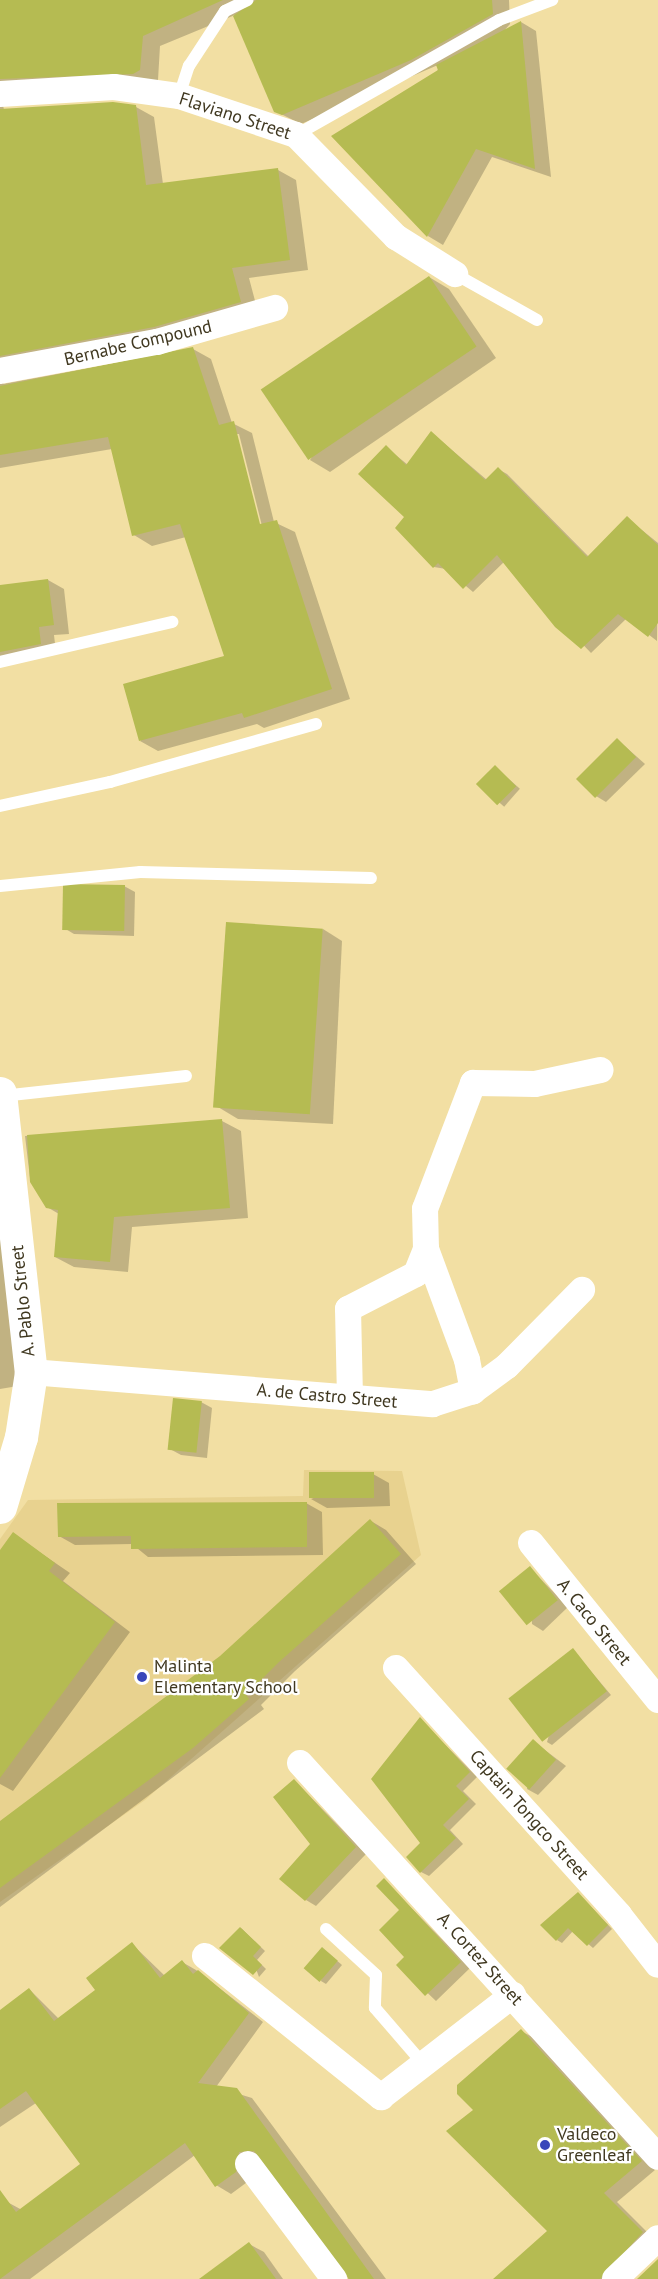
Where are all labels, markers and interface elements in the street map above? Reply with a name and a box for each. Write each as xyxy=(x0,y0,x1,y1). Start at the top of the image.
street label: Flaviano Street xyxy=(176,88,294,144)
street label: Bernabe Compound xyxy=(62,316,214,370)
street label: A. Pablo Street xyxy=(6,1243,40,1359)
street label: A. de Castro Street xyxy=(255,1379,399,1413)
street label: A. Caco Street xyxy=(552,1574,636,1670)
place label: Malinta Elementary School xyxy=(154,1656,298,1698)
marker: Malinta Elementary School xyxy=(135,1670,149,1684)
street label: Captain Tongco Street xyxy=(465,1745,593,1885)
street label: A. Cortez Street xyxy=(432,1907,528,2011)
place label: Valdeco Greenleaf xyxy=(557,2124,631,2166)
marker: Valdeco Greenleaf xyxy=(538,2138,552,2152)

